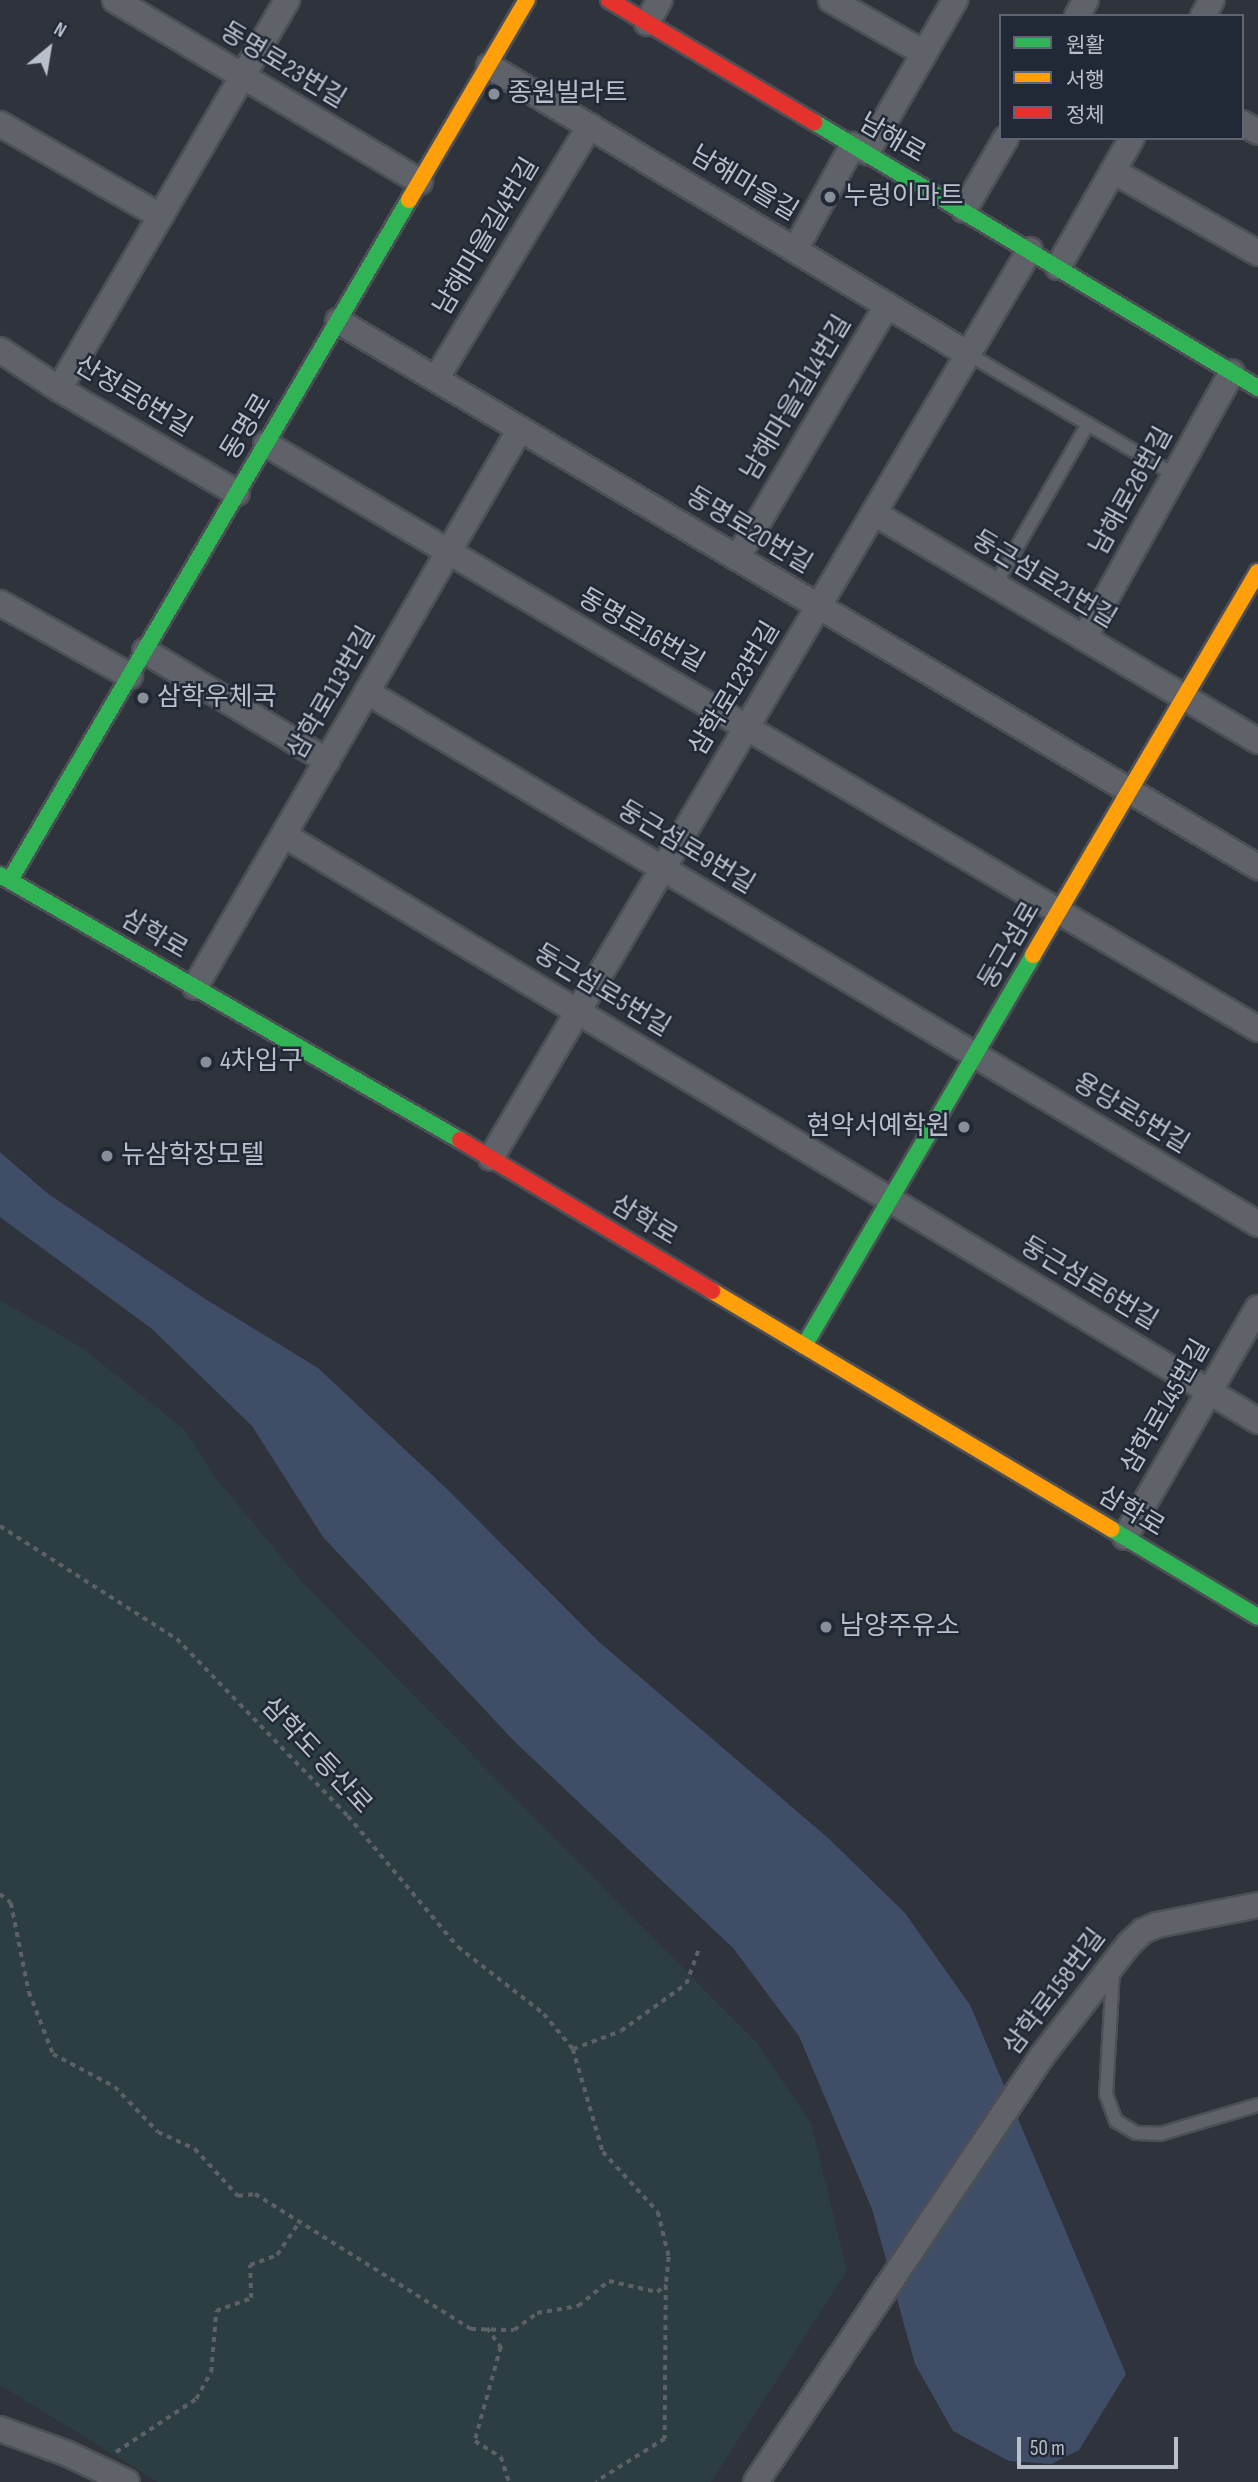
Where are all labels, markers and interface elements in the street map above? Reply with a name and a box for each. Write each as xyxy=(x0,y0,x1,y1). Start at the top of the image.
north arrow xyxy=(14,14,84,84)
legend xyxy=(999,14,1244,140)
street label: 동명로23번길 xyxy=(214,16,352,116)
text: N xyxy=(50,18,70,43)
text: 원활 xyxy=(1066,33,1105,58)
text: 서행 xyxy=(1066,68,1105,93)
place label: 종원빌라트 xyxy=(508,78,628,110)
marker: 종원빌라트 xyxy=(486,86,502,102)
text: 정체 xyxy=(1066,103,1105,128)
street label: 남해로 xyxy=(853,108,931,170)
street label: 남해마을길 xyxy=(685,140,803,228)
street label: 남해마을길4번길 xyxy=(428,153,546,321)
place label: 누렁이마트 xyxy=(844,181,964,213)
marker: 누렁이마트 xyxy=(822,189,838,205)
street label: 남해마을길14번길 xyxy=(735,310,859,486)
street label: 산정로6번길 xyxy=(69,350,197,444)
street label: 동명로 xyxy=(215,388,279,466)
street label: 남해로26번길 xyxy=(1084,421,1180,561)
street label: 동명로20번길 xyxy=(680,481,818,581)
street label: 둥근섬로21번길 xyxy=(966,525,1122,635)
street label: 동명로16번길 xyxy=(573,582,709,680)
street label: 삼학로123번길 xyxy=(683,616,787,762)
street label: 삼학로113번길 xyxy=(281,621,383,765)
place label: 삼학우체국 xyxy=(157,682,277,714)
marker: 삼학우체국 xyxy=(135,690,151,706)
street label: 둥근섬로9번길 xyxy=(612,795,760,901)
street label: 둥근섬로 xyxy=(973,897,1047,995)
street label: 삼학로 xyxy=(115,904,193,966)
street label: 둥근섬로5번길 xyxy=(528,938,676,1044)
place label: 4차입구 xyxy=(220,1046,303,1078)
marker: 4차입구 xyxy=(198,1054,214,1070)
street label: 용당로5번길 xyxy=(1067,1067,1195,1161)
place label: 현악서예학원 xyxy=(806,1111,950,1143)
marker: 현악서예학원 xyxy=(956,1119,972,1135)
place label: 뉴삼학장모텔 xyxy=(121,1140,265,1172)
marker: 뉴삼학장모텔 xyxy=(99,1148,115,1164)
street label: 삼학로 xyxy=(605,1189,683,1253)
street label: 둥근섬로6번길 xyxy=(1015,1231,1163,1337)
street label: 삼학로145번길 xyxy=(1115,1334,1217,1480)
street label: 삼학로 xyxy=(1092,1480,1170,1544)
place label: 남양주유소 xyxy=(840,1611,960,1643)
marker: 남양주유소 xyxy=(818,1619,834,1635)
street label: 삼학도 등산로 xyxy=(254,1691,378,1821)
street label: 삼학로158번길 xyxy=(997,1922,1113,2062)
scale bar xyxy=(1020,2422,1181,2466)
text: 50 m xyxy=(1030,2436,1065,2461)

